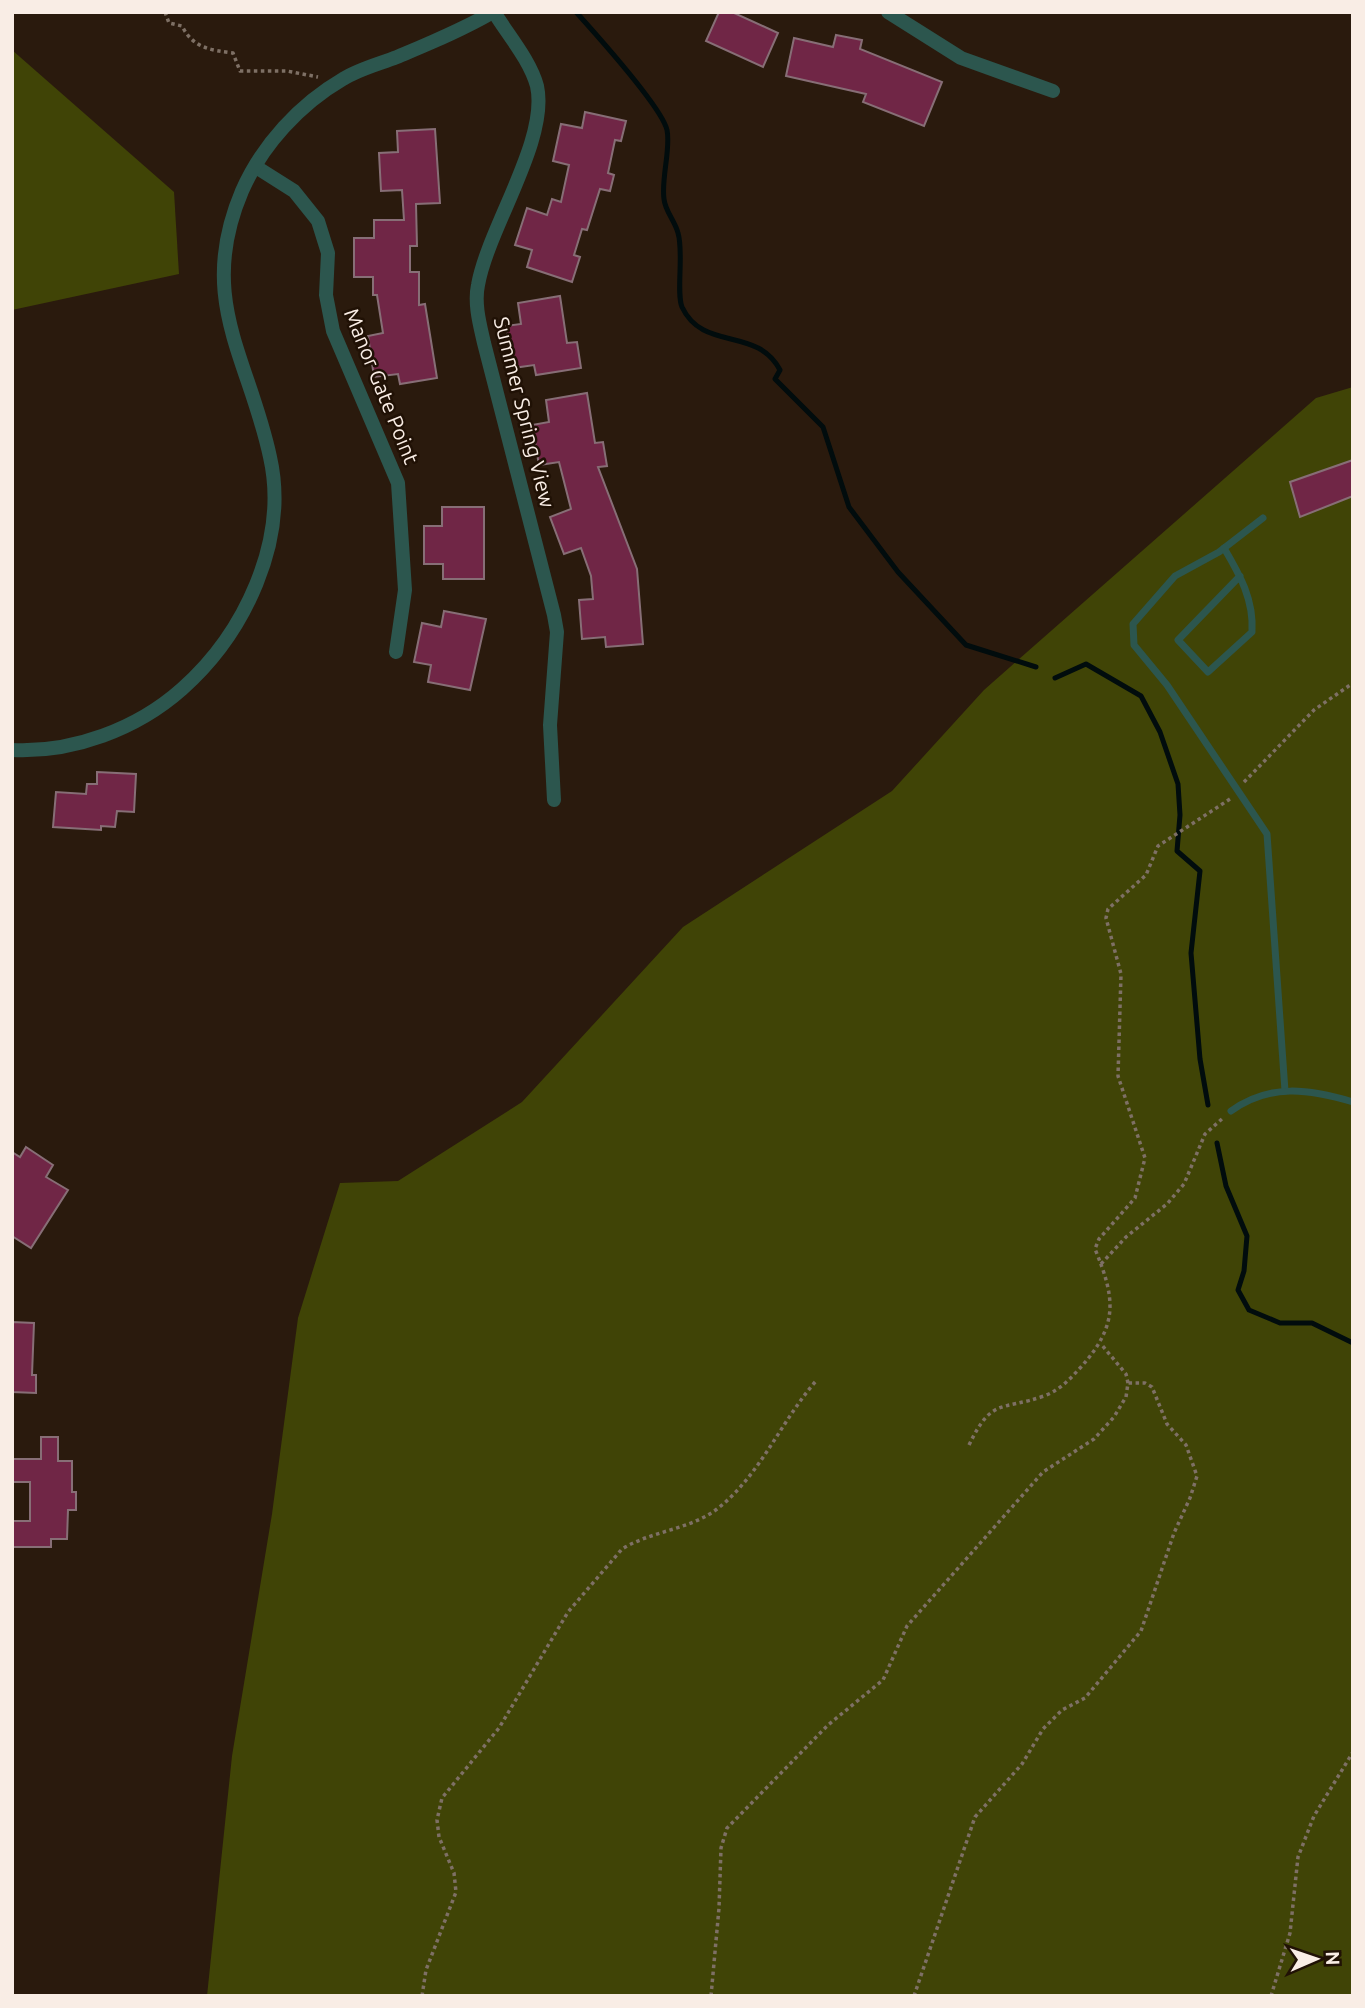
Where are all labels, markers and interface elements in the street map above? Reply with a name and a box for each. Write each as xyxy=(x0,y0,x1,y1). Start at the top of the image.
street label: Manor Gate Point xyxy=(340,305,424,467)
street label: Summer Spring View xyxy=(490,314,560,510)
north arrow xyxy=(1281,1924,1351,1994)
text: N xyxy=(1322,1951,1344,1966)

